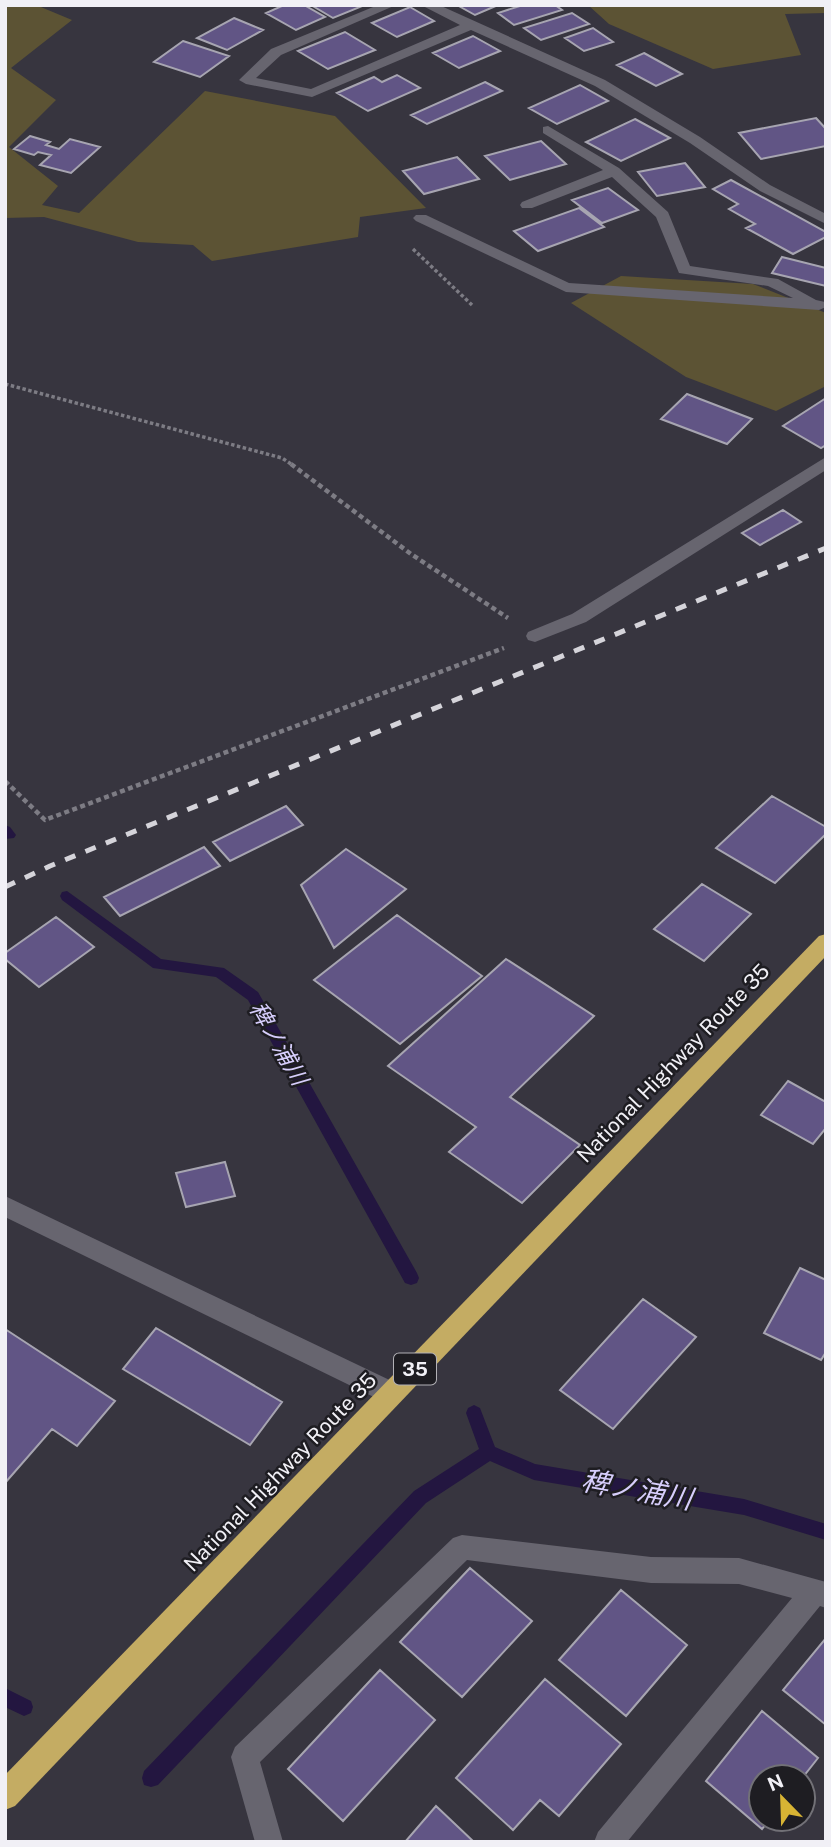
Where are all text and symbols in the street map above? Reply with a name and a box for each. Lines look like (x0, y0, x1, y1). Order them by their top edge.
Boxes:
street label: National Highway Route 35 (571, 959, 775, 1167)
water label: 稗ノ浦川 (244, 996, 315, 1092)
road number: 35 (394, 1354, 436, 1385)
street label: National Highway Route 35 (178, 1368, 382, 1576)
water label: 稗ノ浦川 (579, 1463, 698, 1515)
north arrow (747, 1763, 817, 1833)
text: N (764, 1769, 786, 1795)

